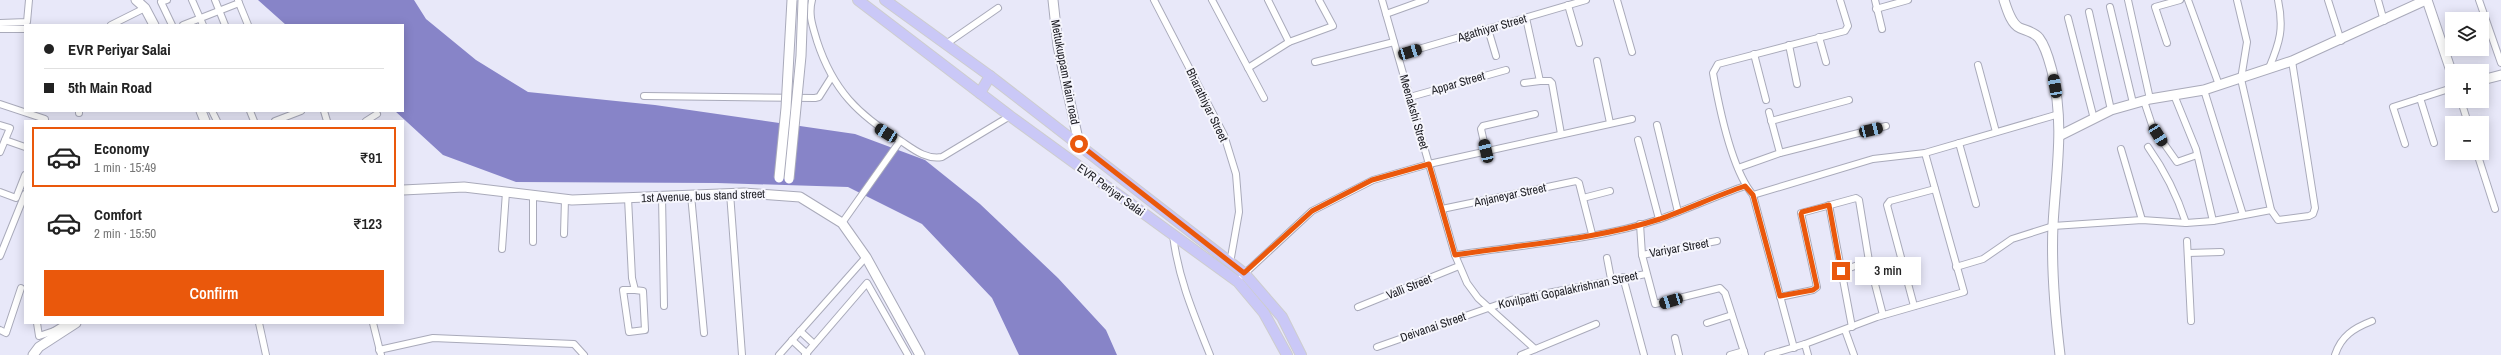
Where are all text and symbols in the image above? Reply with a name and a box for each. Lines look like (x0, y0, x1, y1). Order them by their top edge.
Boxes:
street label: Agathiyar Street (1455, 10, 1529, 46)
map controls (2445, 12, 2489, 160)
button: layers (2445, 12, 2489, 56)
street label: Mettukuppam Main road (1047, 18, 1083, 126)
text: EVR Periyar Salai (68, 39, 171, 60)
car (1397, 43, 1423, 61)
button: + (2445, 64, 2489, 108)
street label: Bharathiyar Street (1182, 66, 1232, 145)
street label: Appar Street (1428, 68, 1487, 99)
street label: Meenakshi Street (1396, 73, 1432, 152)
car (2047, 73, 2063, 99)
text: 5th Main Road (68, 77, 152, 98)
button: − (2445, 116, 2489, 160)
car (1858, 121, 1884, 139)
car (873, 122, 899, 144)
car (2147, 122, 2169, 148)
route start (1070, 135, 1088, 153)
text: Economy (94, 138, 149, 159)
car (1477, 138, 1495, 164)
icon: car (46, 139, 82, 175)
text: ₹91 (360, 147, 382, 168)
text: 1 min · 15:49 (94, 159, 156, 176)
street label: EVR Periyar Salai (1074, 160, 1148, 220)
street label: Anjaneyar Street (1472, 180, 1548, 211)
street label: 1st Avenue, bus stand street (641, 186, 766, 206)
text: Comfort (94, 204, 142, 225)
icon: car (46, 205, 82, 241)
text: ₹123 (353, 213, 382, 234)
text: 2 min · 15:50 (94, 225, 156, 242)
street label: Variyar Street (1648, 235, 1710, 261)
callout: 3 min (1855, 257, 1921, 285)
route end (1832, 262, 1850, 280)
text: 3 min (1874, 262, 1902, 279)
street label: Kovilpatti Gopalakrishnan Street (1497, 267, 1639, 313)
button: Confirm (44, 270, 384, 316)
street label: Valli Street (1384, 271, 1434, 303)
car (1658, 292, 1684, 310)
street label: Deivanai Street (1398, 308, 1468, 346)

